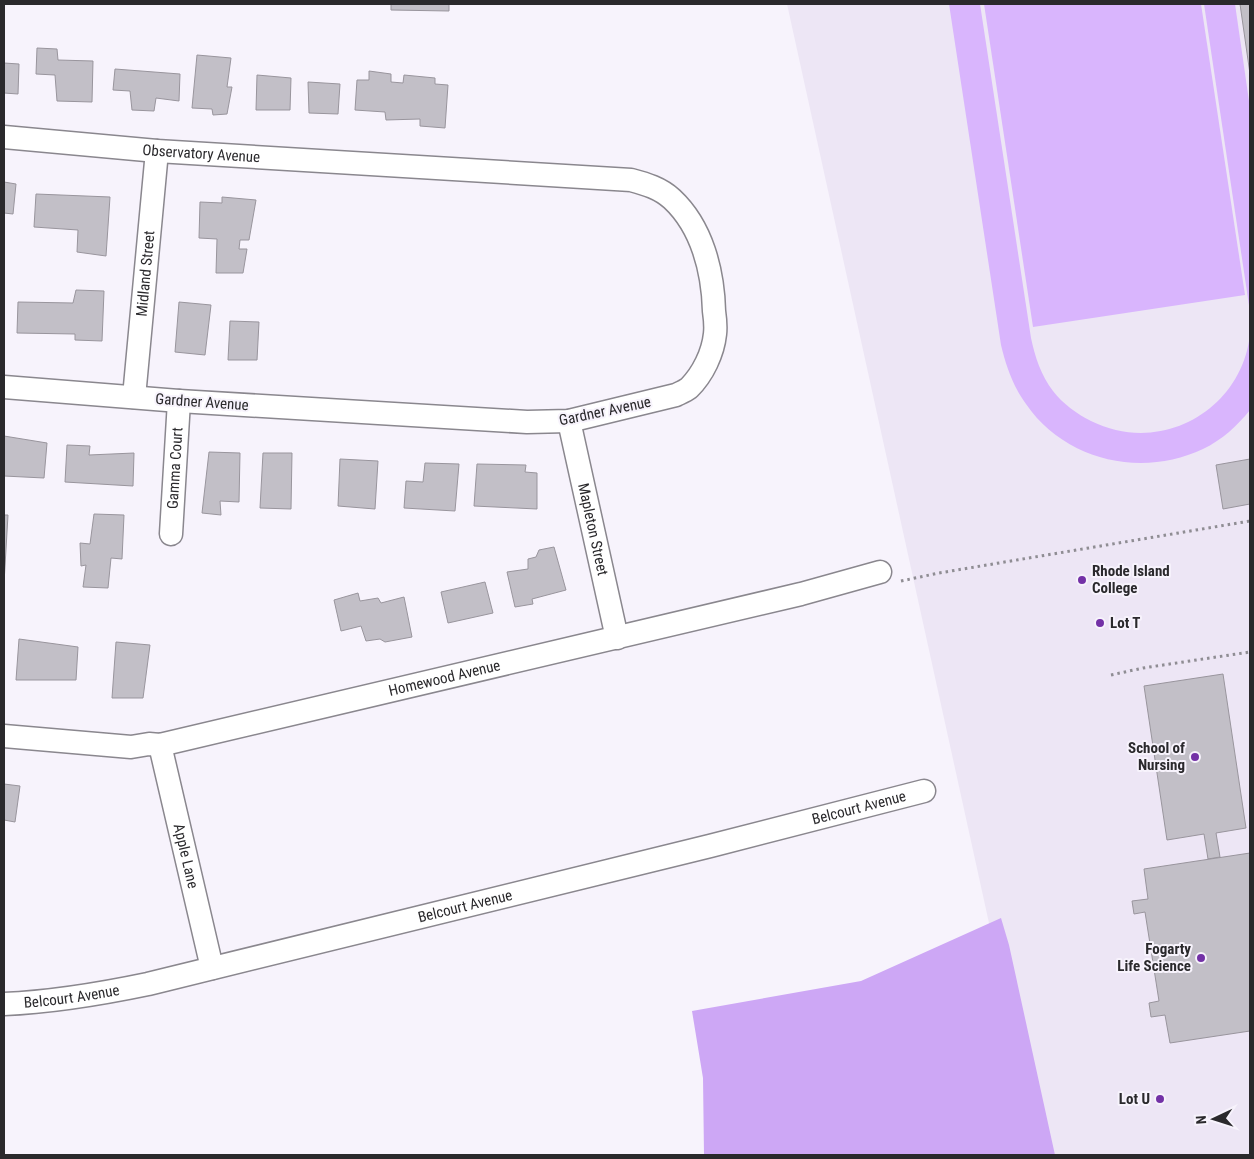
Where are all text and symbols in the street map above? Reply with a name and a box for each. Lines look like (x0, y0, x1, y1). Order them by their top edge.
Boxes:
street label: Observatory Avenue (142, 141, 261, 166)
street label: Midland Street (133, 230, 159, 317)
street label: Gardner Avenue (155, 390, 249, 414)
street label: Gardner Avenue (557, 392, 653, 430)
street label: Gamma Court (164, 427, 186, 510)
street label: Mapleton Street (574, 481, 612, 577)
place label: Rhode Island College (1092, 562, 1170, 597)
marker: Rhode Island College (1076, 574, 1088, 586)
place label: Lot T (1110, 614, 1140, 632)
marker: Lot T (1094, 617, 1106, 629)
street label: Homewood Avenue (387, 656, 502, 700)
place label: School of Nursing (1128, 739, 1185, 774)
marker: School of Nursing (1189, 751, 1201, 763)
street label: Belcourt Avenue (810, 787, 908, 828)
street label: Apple Lane (170, 822, 202, 890)
street label: Belcourt Avenue (416, 886, 514, 926)
place label: Fogarty Life Science (1117, 940, 1191, 975)
marker: Fogarty Life Science (1195, 952, 1207, 964)
street label: Belcourt Avenue (23, 981, 121, 1012)
place label: Lot U (1119, 1090, 1150, 1108)
marker: Lot U (1154, 1093, 1166, 1105)
north arrow (1189, 1094, 1239, 1144)
text: N (1193, 1115, 1209, 1125)

